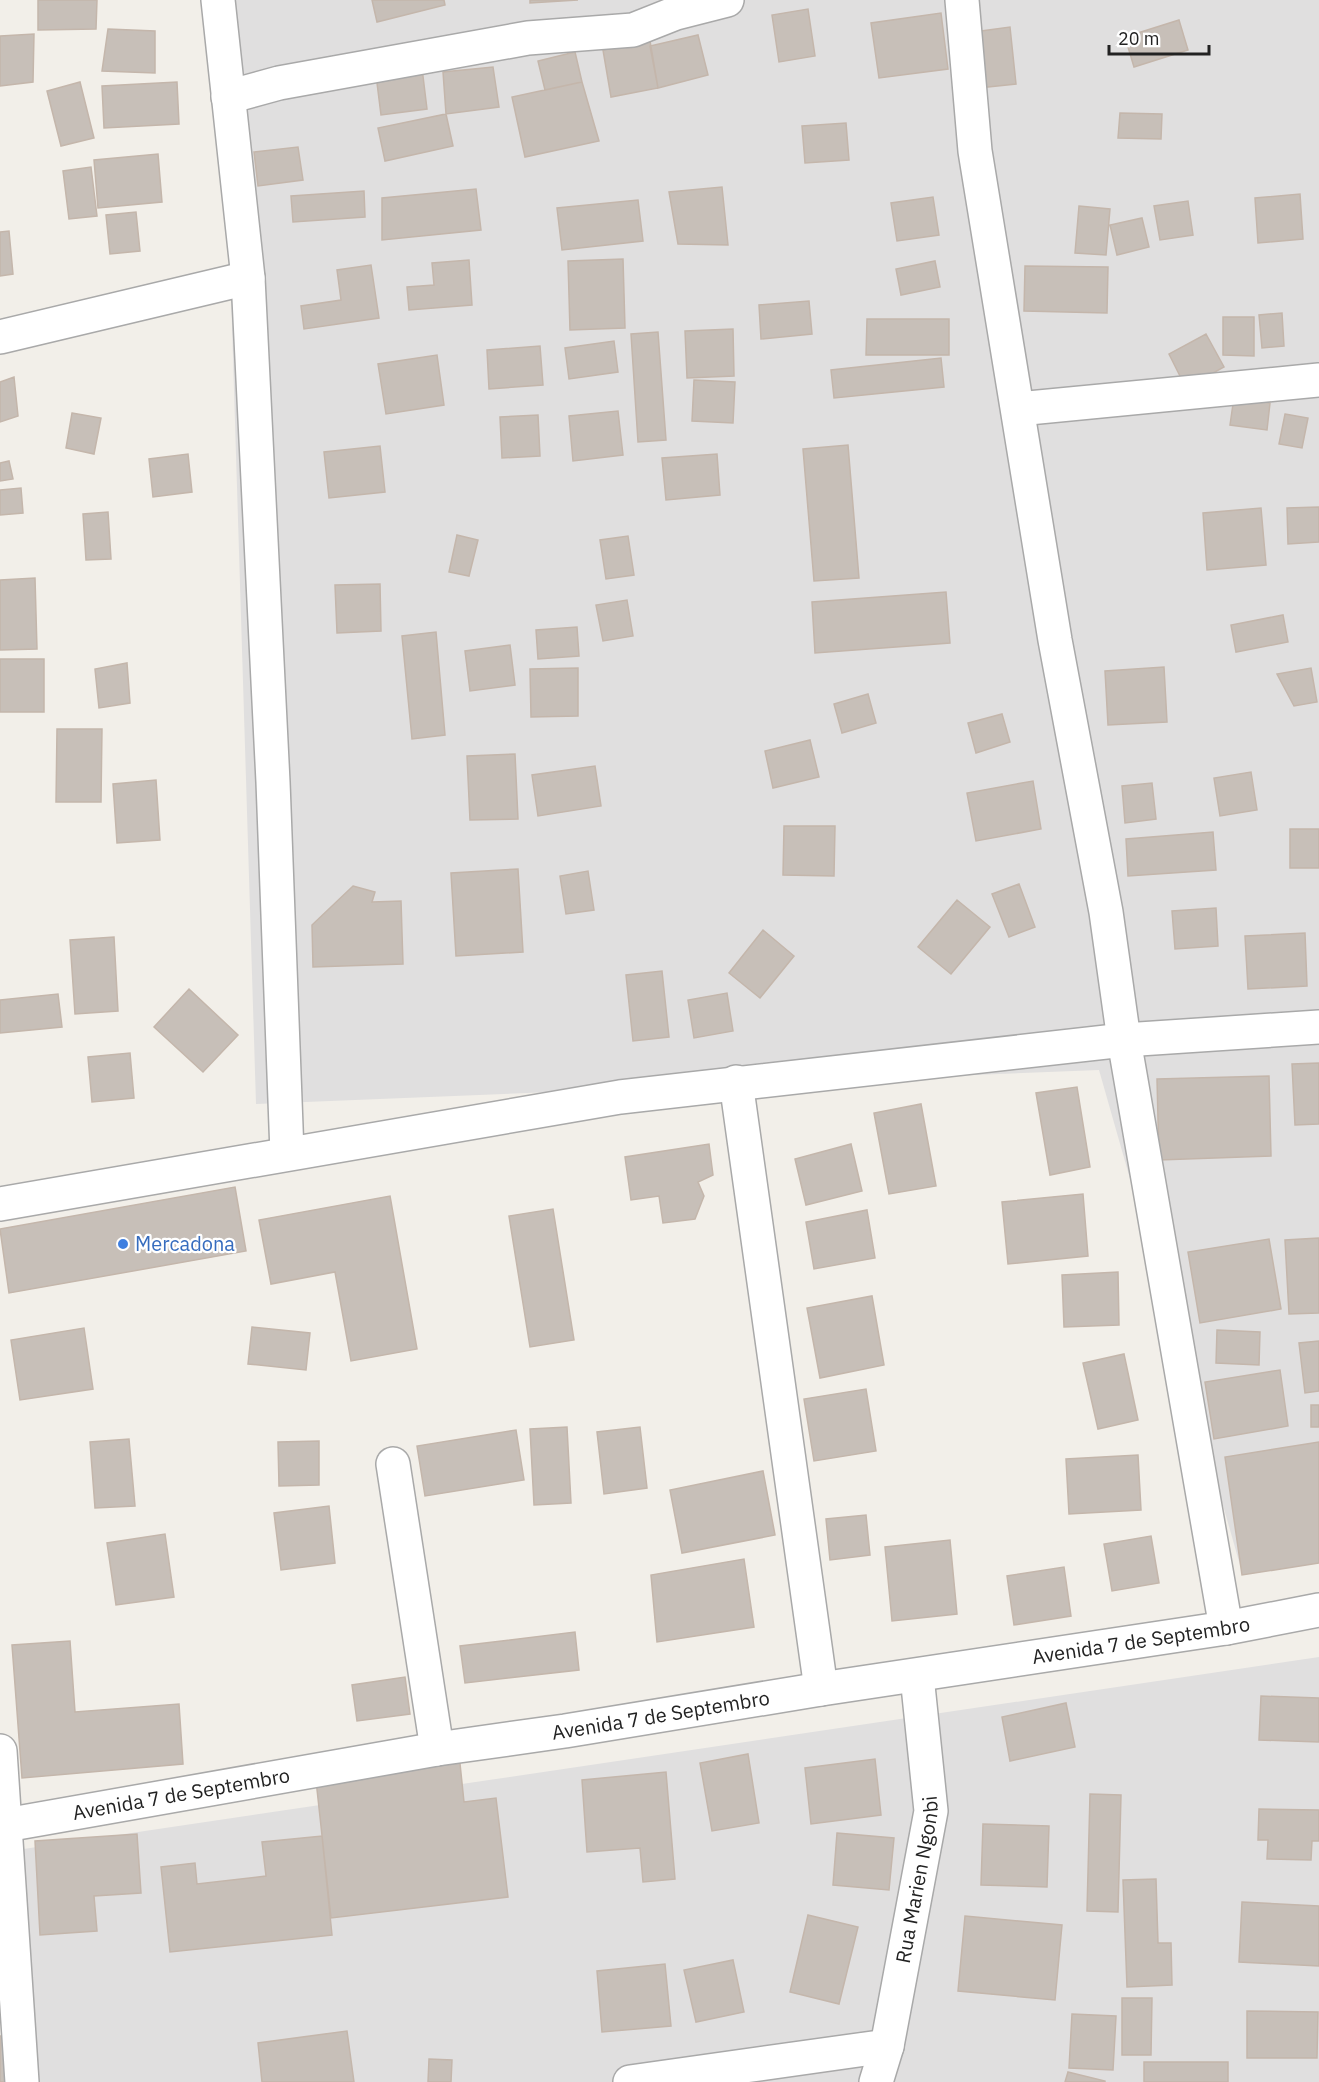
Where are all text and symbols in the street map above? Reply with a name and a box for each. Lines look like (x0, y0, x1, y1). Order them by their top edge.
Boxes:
scale bar (1109, 18, 1210, 56)
text: 20 m (1118, 27, 1160, 50)
place label: Mercadona (135, 1230, 235, 1257)
marker: Mercadona (116, 1237, 130, 1251)
street label: Avenida 7 de Septembro (1030, 1610, 1252, 1670)
street label: Avenida 7 de Septembro (550, 1684, 771, 1746)
street label: Avenida 7 de Septembro (70, 1761, 292, 1826)
street label: Rua Marien Ngonbi (889, 1795, 944, 1965)

